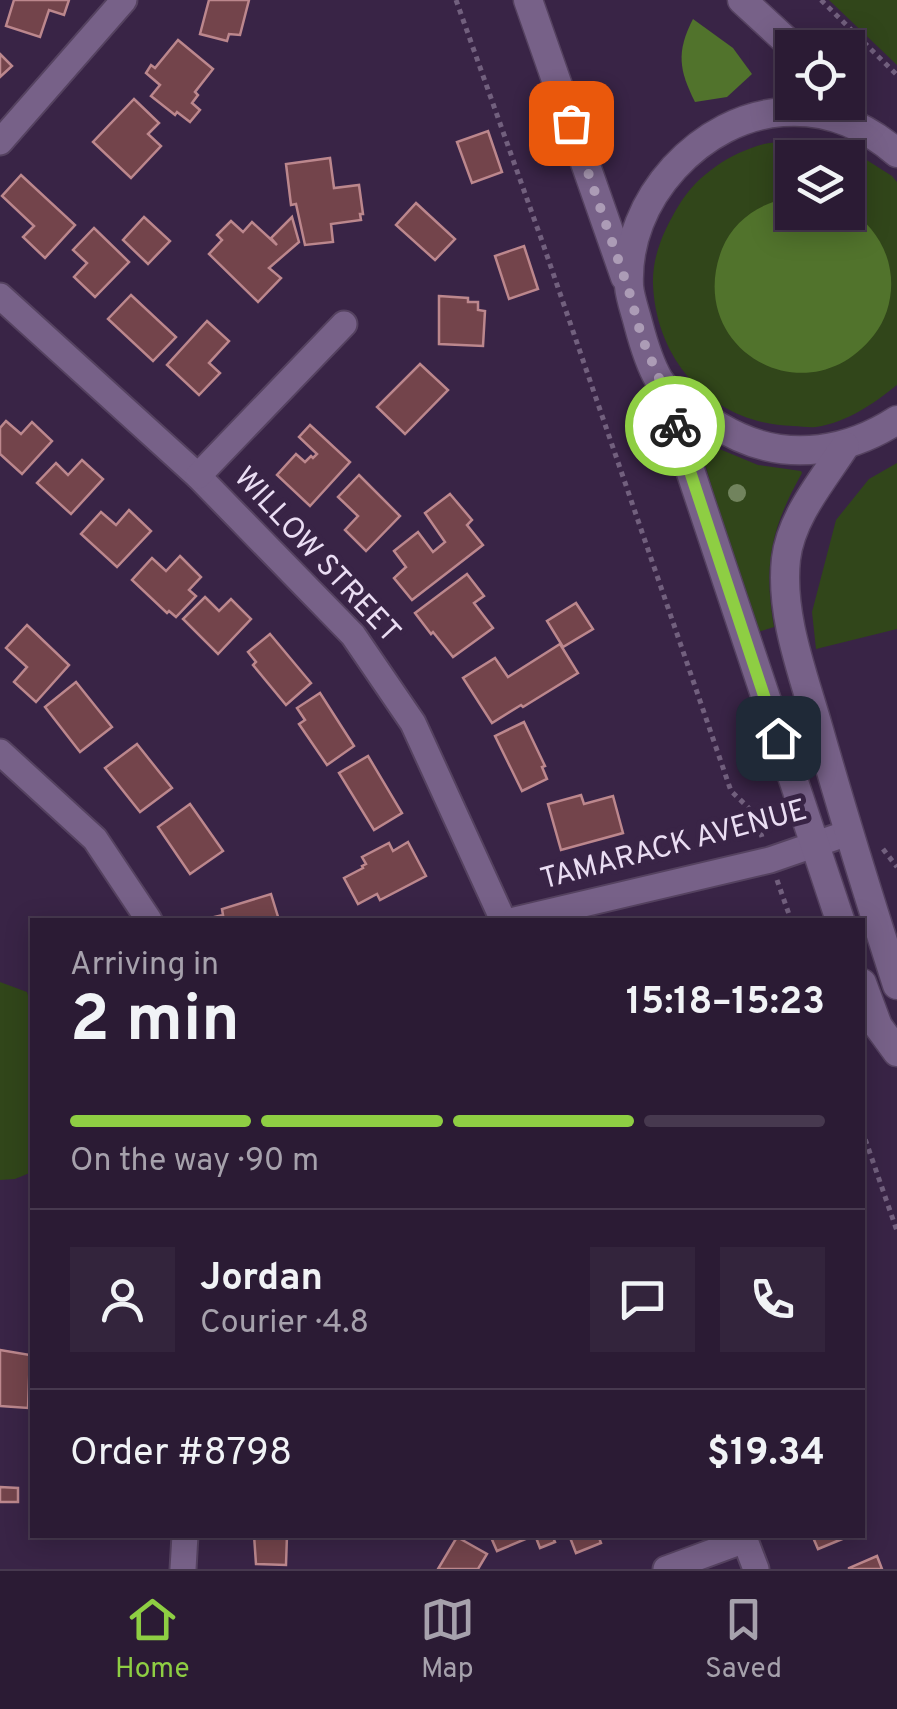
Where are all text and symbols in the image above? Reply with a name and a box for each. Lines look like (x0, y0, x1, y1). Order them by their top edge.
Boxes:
map controls (775, 30, 865, 230)
button: locate (775, 30, 865, 120)
pin (529, 81, 614, 166)
icon: bag (544, 96, 599, 151)
button: layers (775, 140, 865, 230)
courier (625, 376, 725, 476)
icon: bike (648, 399, 703, 454)
street label: WILLOW STREET (225, 460, 407, 652)
pin (736, 696, 821, 781)
icon: home (751, 711, 806, 766)
street label: TAMARACK AVENUE (537, 793, 811, 899)
text: Arriving in (70, 946, 219, 986)
text: 15:18–15:23 (626, 979, 825, 1028)
text: 2 min (70, 982, 240, 1064)
text: On the way · 90 m (70, 1142, 319, 1182)
button: person (70, 1247, 175, 1352)
button: chat (590, 1247, 695, 1352)
button: phone (720, 1247, 825, 1352)
text: Jordan (200, 1255, 323, 1304)
text: Courier · 4.8 (200, 1304, 369, 1344)
text: Order #8798 (70, 1430, 292, 1479)
text: $19.34 (707, 1430, 825, 1479)
tab: Home (115, 1592, 189, 1688)
tab: Map (420, 1592, 475, 1688)
tab: Saved (705, 1592, 782, 1688)

